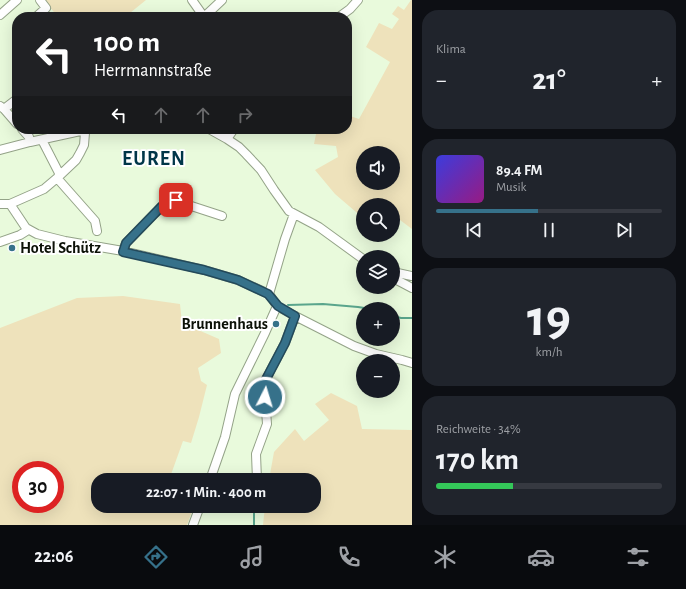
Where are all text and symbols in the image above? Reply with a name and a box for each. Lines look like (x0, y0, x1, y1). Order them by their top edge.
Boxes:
icon: left (28, 28, 80, 80)
text: 100 m (94, 29, 160, 57)
text: Klima (436, 43, 466, 56)
text: Herrmannstraße (94, 62, 211, 80)
text: 21° (532, 65, 566, 95)
text: − (436, 69, 447, 91)
text: + (651, 69, 662, 91)
icon: left (108, 104, 130, 126)
icon: ahead (150, 104, 172, 126)
icon: ahead (192, 104, 214, 126)
icon: right (234, 104, 256, 126)
map controls (356, 146, 400, 398)
button: sound (356, 146, 400, 190)
district label: EUREN (122, 149, 186, 169)
text: 89.4 FM (496, 163, 543, 178)
text: Musik (496, 181, 527, 194)
pin (159, 183, 193, 217)
icon: arrive (165, 189, 187, 211)
button: search (356, 198, 400, 242)
icon: previous (463, 219, 485, 241)
icon: pause (538, 219, 560, 241)
icon: next (613, 219, 635, 241)
place label: Hotel Schütz (20, 240, 101, 256)
marker: Hotel Schütz (7, 243, 17, 253)
button: layers (356, 250, 400, 294)
text: 19 (527, 293, 571, 345)
button: + (356, 302, 400, 346)
place label: Brunnenhaus (181, 316, 268, 332)
marker: Brunnenhaus (271, 319, 281, 329)
text: km/h (536, 346, 562, 359)
button: − (356, 354, 400, 398)
position arrow (244, 376, 286, 418)
text: Reichweite · 34% (436, 423, 521, 436)
text: 170 km (436, 445, 519, 475)
speed limit sign: 30 (12, 461, 64, 513)
text: 22:07 · 1 Min. · 400 m (146, 485, 266, 500)
icon: directions (142, 543, 170, 571)
icon: music (238, 543, 266, 571)
icon: phone (335, 543, 363, 571)
icon: climate (431, 543, 459, 571)
icon: car (527, 543, 555, 571)
icon: filters (624, 543, 652, 571)
text: 22:06 (34, 548, 73, 566)

